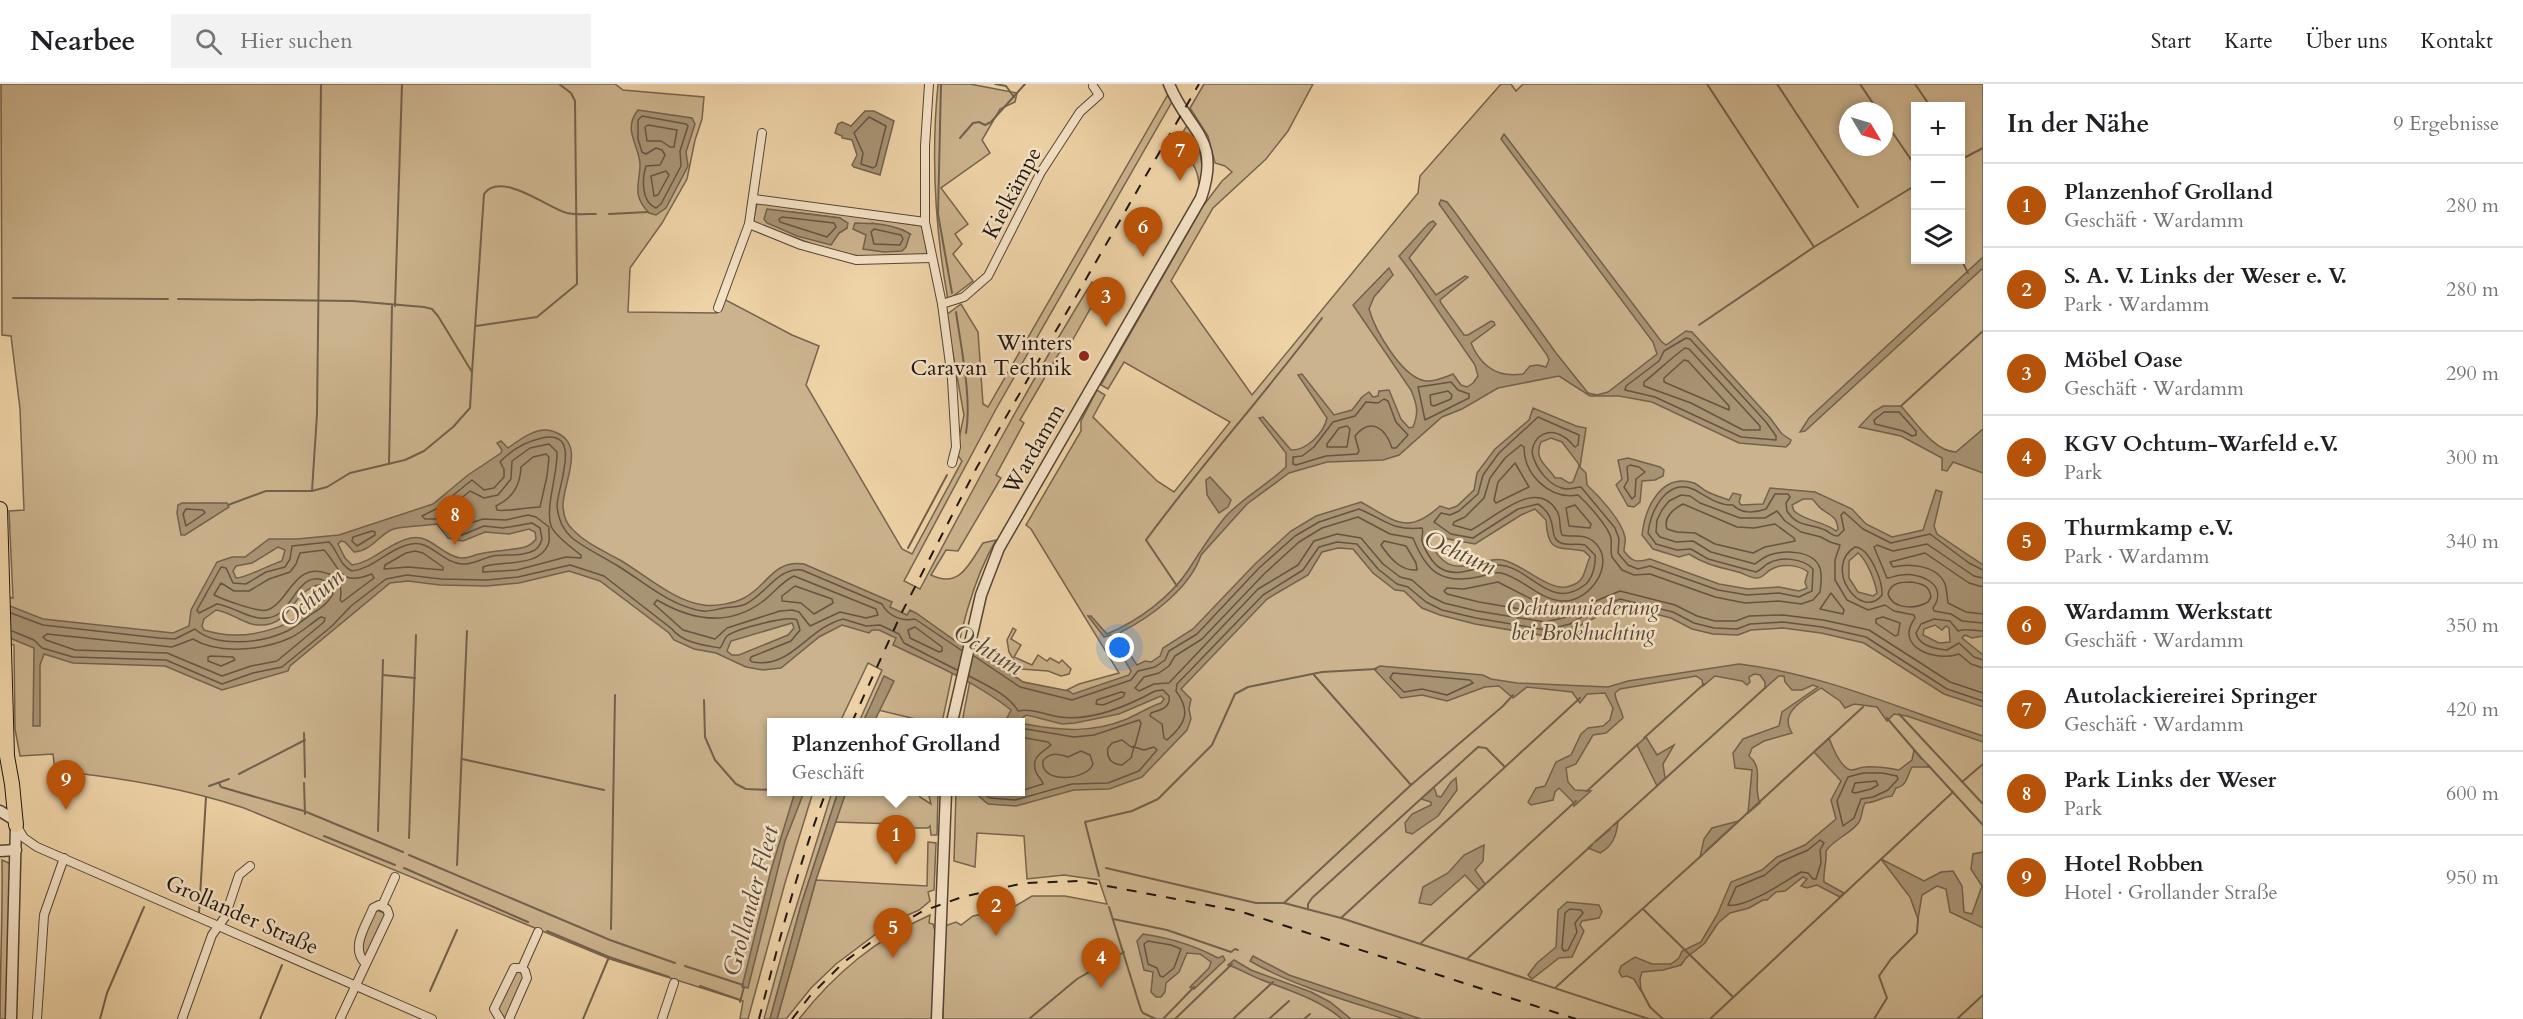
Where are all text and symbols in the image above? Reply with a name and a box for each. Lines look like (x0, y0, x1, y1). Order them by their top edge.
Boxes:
search box (171, 14, 591, 68)
text: Nearbee (30, 22, 135, 60)
icon: search (192, 25, 225, 58)
text: Hier suchen (240, 26, 353, 56)
text: Start (2151, 27, 2191, 56)
text: Karte (2224, 27, 2273, 56)
text: Über uns (2306, 27, 2388, 56)
text: Kontakt (2421, 27, 2493, 56)
north arrow (1839, 102, 1893, 156)
map controls (1911, 102, 1965, 264)
button: + (1911, 102, 1965, 156)
text: In der Nähe (2007, 106, 2149, 141)
text: 9 Ergebnisse (2393, 110, 2499, 137)
pin: 7 (1160, 132, 1200, 181)
street label: Kielkämpe (975, 142, 1049, 244)
button: − (1911, 156, 1965, 210)
text: Planzenhof Grolland (2064, 177, 2273, 207)
text: 1 (2021, 192, 2032, 219)
text: 280 m (2446, 192, 2499, 219)
text: Geschäft · Wardamm (2064, 207, 2244, 234)
pin: 6 (1124, 208, 1162, 257)
button: layers (1911, 210, 1965, 264)
text: S. A. V. Links der Weser e. V. (2064, 261, 2347, 291)
text: 2 (2021, 276, 2032, 303)
text: 280 m (2446, 276, 2499, 303)
pin: 3 (1086, 278, 1126, 327)
text: Park · Wardamm (2064, 291, 2209, 318)
place label: Winters Caravan Technik (910, 328, 1072, 383)
text: Möbel Oase (2064, 345, 2183, 375)
marker: Winters Caravan Technik (1077, 349, 1091, 363)
text: 3 (2021, 360, 2032, 387)
text: 290 m (2446, 360, 2499, 387)
text: Geschäft · Wardamm (2064, 375, 2244, 402)
street label: Wardamm (995, 398, 1072, 501)
text: KGV Ochtum-Warfeld e.V. (2064, 429, 2338, 459)
text: 4 (2021, 444, 2032, 471)
text: 300 m (2446, 444, 2499, 471)
text: Park (2064, 459, 2102, 486)
pin: 8 (436, 496, 474, 545)
text: Thurmkamp e.V. (2064, 513, 2234, 543)
water label: Ochtum (1419, 522, 1501, 584)
text: 5 (2021, 528, 2032, 555)
text: 340 m (2446, 528, 2499, 555)
text: Park · Wardamm (2064, 543, 2209, 570)
water label: Ochtum (273, 561, 351, 635)
park label: Ochtumniederung bei Brokhuchting (1507, 593, 1660, 648)
text: Wardamm Werkstatt (2064, 597, 2272, 627)
text: 6 (2021, 612, 2032, 639)
text: 350 m (2446, 612, 2499, 639)
water label: Ochtum (947, 616, 1029, 684)
text: Geschäft · Wardamm (2064, 627, 2244, 654)
your location (1105, 633, 1134, 662)
text: Autolackiereirei Springer (2064, 681, 2317, 711)
text: 7 (2021, 696, 2032, 723)
text: 420 m (2446, 696, 2499, 723)
text: Geschäft · Wardamm (2064, 711, 2244, 738)
popup (767, 718, 1025, 796)
text: Planzenhof Grolland (791, 729, 1001, 759)
text: Geschäft (791, 759, 864, 786)
pin: 9 (46, 760, 86, 810)
text: Park Links der Weser (2064, 765, 2276, 795)
text: 8 (2021, 780, 2032, 807)
text: 600 m (2446, 780, 2499, 807)
text: Park (2064, 795, 2102, 822)
pin: 1 (876, 816, 916, 865)
water label: Grollander Fleet (715, 821, 787, 980)
text: Hotel Robben (2064, 849, 2204, 879)
text: 9 (2021, 864, 2032, 891)
text: 950 m (2446, 864, 2499, 891)
street label: Grollander Straße (161, 868, 323, 962)
text: Hotel · Grollander Straße (2064, 879, 2278, 906)
pin: 2 (976, 886, 1016, 936)
pin: 5 (874, 908, 912, 958)
pin: 4 (1082, 938, 1120, 988)

